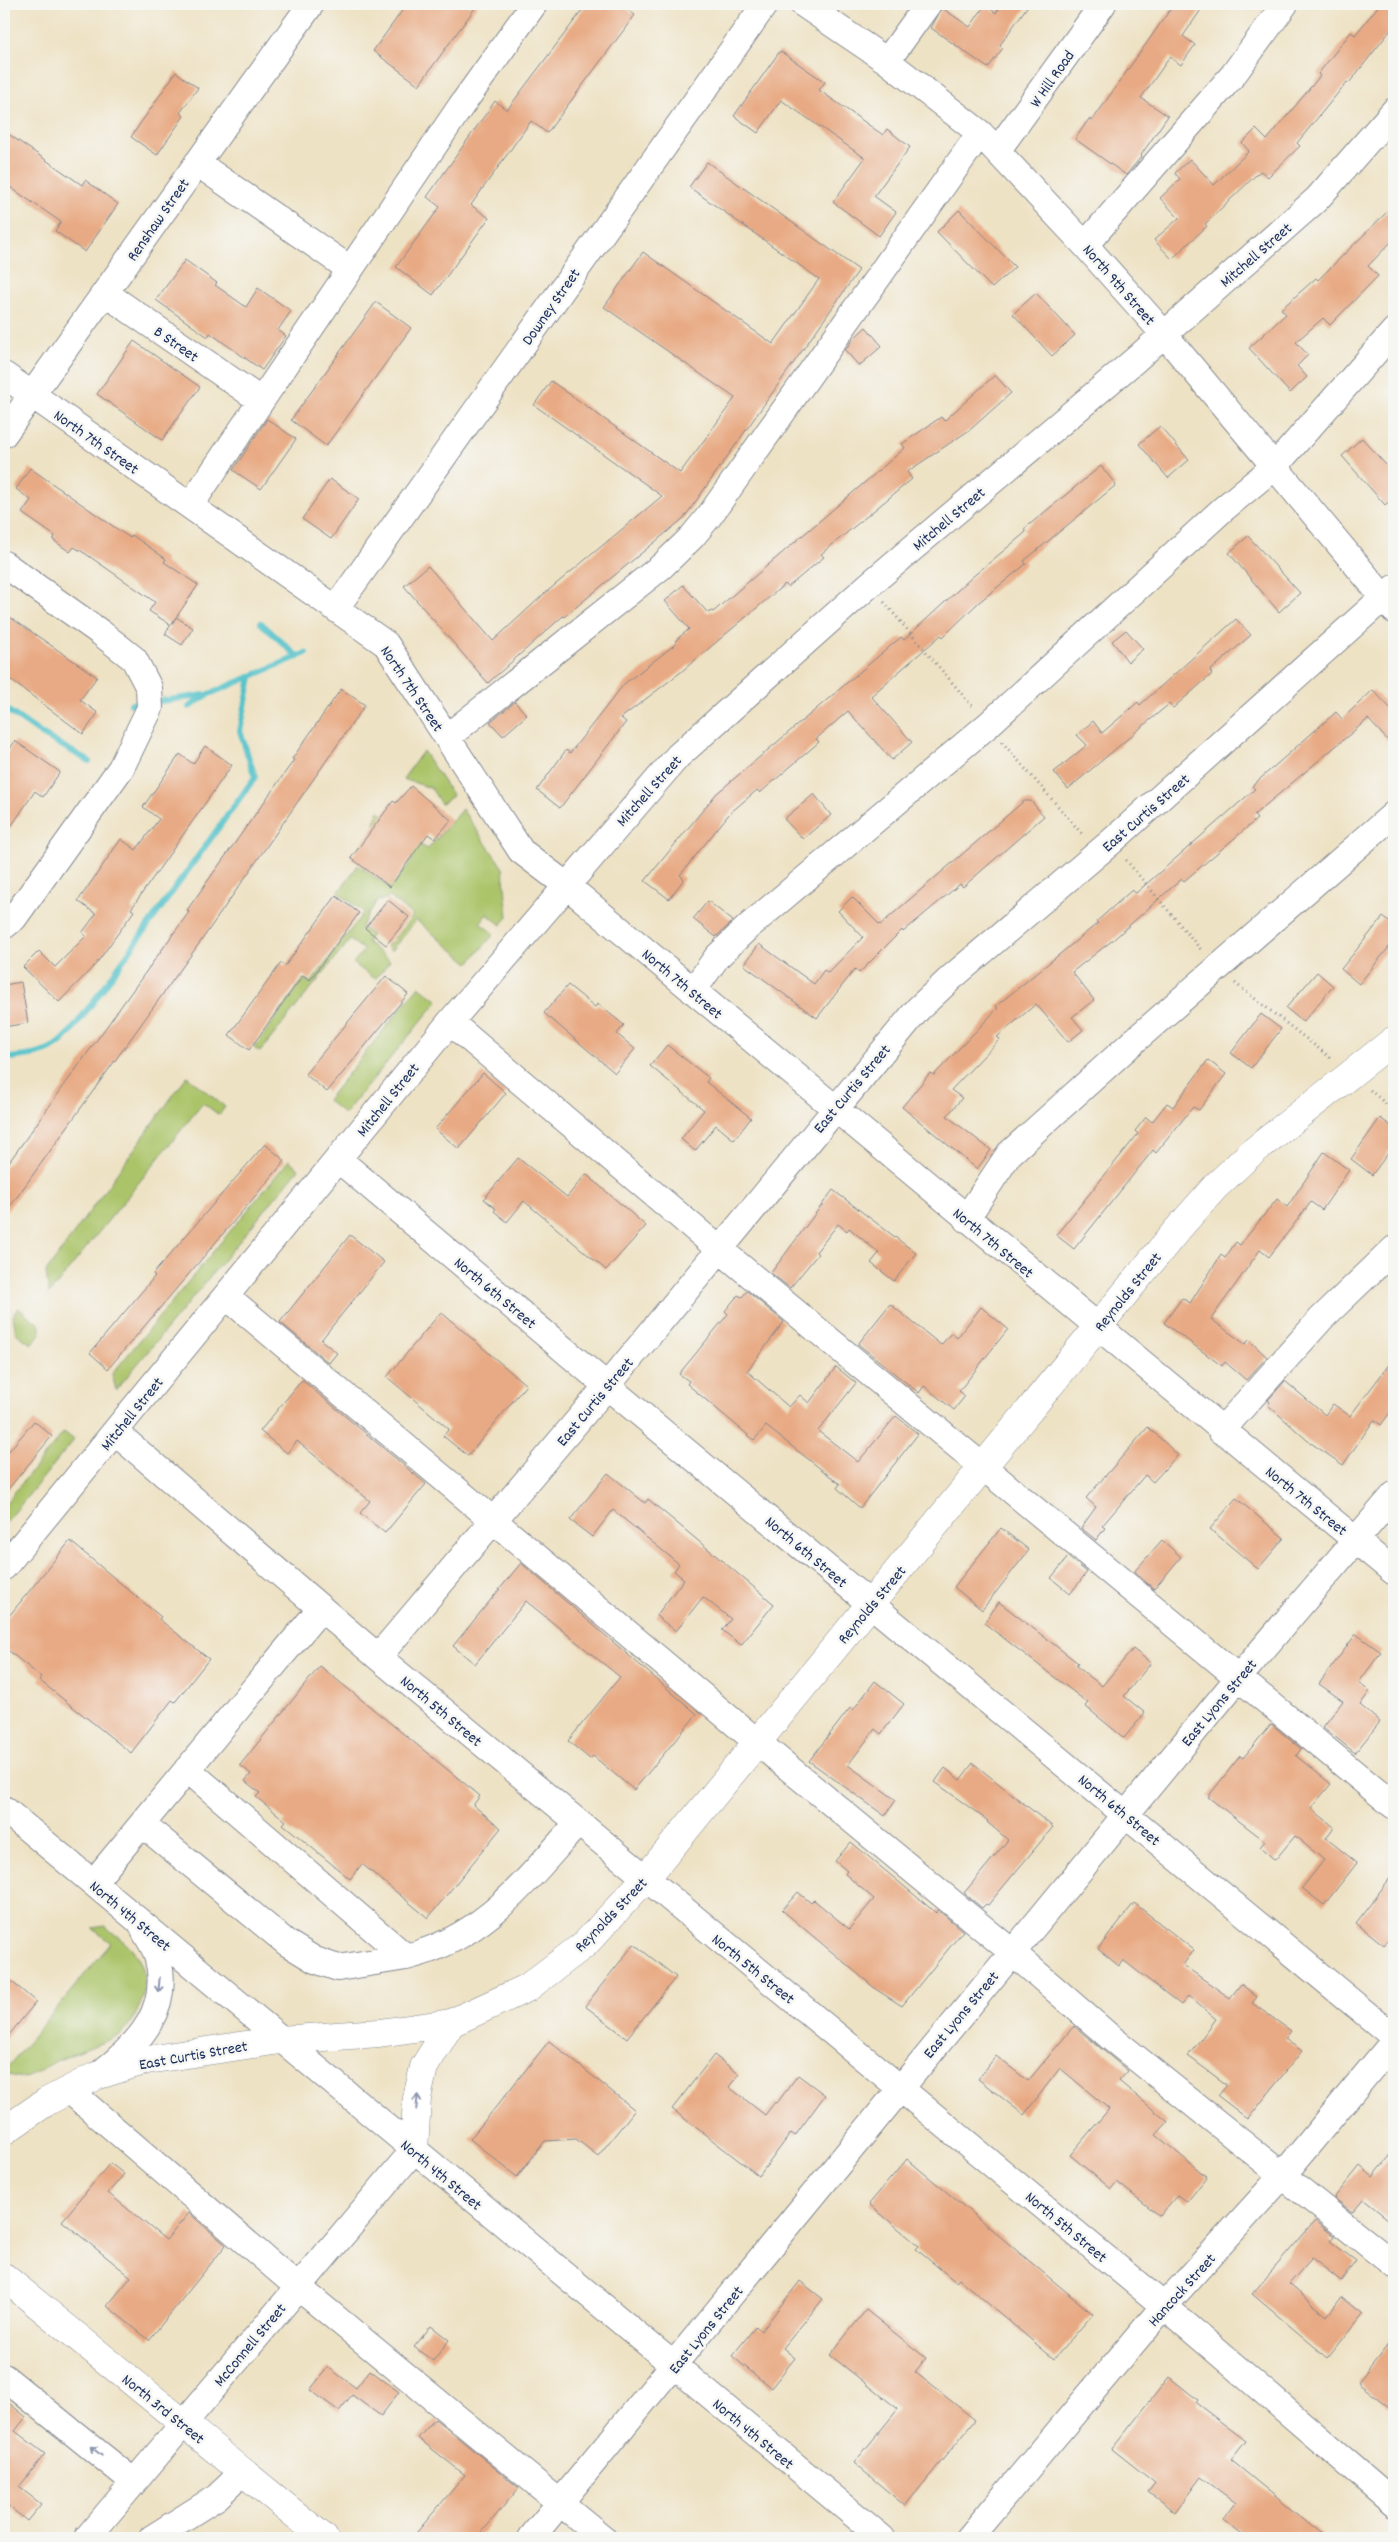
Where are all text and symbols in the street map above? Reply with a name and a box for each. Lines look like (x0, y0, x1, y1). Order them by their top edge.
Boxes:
street label: W Hill Road (1025, 46, 1081, 113)
street label: Renshaw Street (122, 174, 196, 267)
street label: Mitchell Street (1215, 218, 1298, 294)
street label: North 9th Street (1076, 240, 1160, 331)
street label: Downey Street (517, 264, 587, 351)
street label: B Street (148, 321, 203, 369)
street label: North 7th Street (48, 405, 143, 481)
street label: Mitchell Street (908, 482, 991, 557)
street label: North 7th Street (373, 642, 448, 737)
street label: Mitchell Street (611, 751, 688, 833)
street label: East Curtis Street (1098, 769, 1196, 859)
street label: North 7th Street (636, 944, 727, 1026)
street label: East Curtis Street (809, 1040, 897, 1139)
street label: Mitchell Street (352, 1059, 426, 1142)
street label: North 7th Street (947, 1203, 1038, 1285)
street label: Reynolds Street (1090, 1248, 1168, 1337)
street label: North 6th Street (448, 1252, 541, 1335)
street label: East Curtis Street (552, 1353, 640, 1452)
street label: Mitchell Street (96, 1373, 170, 1456)
street label: North 7th Street (1259, 1462, 1352, 1542)
street label: North 6th Street (759, 1511, 852, 1594)
street label: Reynolds Street (833, 1561, 913, 1650)
street label: East Lyons Street (1176, 1655, 1263, 1752)
street label: North 5th Street (394, 1671, 487, 1753)
street label: North 6th Street (1072, 1769, 1165, 1852)
street label: Reynolds Street (570, 1873, 654, 1958)
street label: North 4th Street (84, 1876, 175, 1958)
street label: North 5th Street (706, 1929, 799, 2011)
street label: East Lyons Street (918, 1967, 1005, 2064)
one-way arrow (154, 1977, 164, 1993)
street label: East Curtis Street (137, 2036, 250, 2077)
one-way arrow (412, 2094, 422, 2110)
street label: North 4th Street (395, 2135, 486, 2217)
street label: North 5th Street (1019, 2187, 1112, 2269)
street label: Hancock Street (1143, 2249, 1222, 2333)
street label: East Lyons Street (664, 2281, 750, 2380)
street label: McConnell Street (209, 2299, 293, 2392)
street label: North 3rd Street (116, 2369, 209, 2451)
street label: North 4th Street (707, 2394, 798, 2476)
one-way arrow (90, 2446, 103, 2457)

